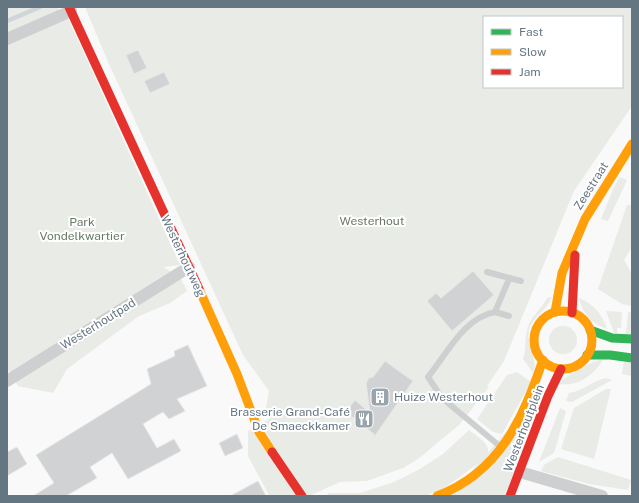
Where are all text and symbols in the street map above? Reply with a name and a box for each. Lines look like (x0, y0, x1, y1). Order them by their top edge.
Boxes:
legend (483, 16, 623, 88)
text: Fast (519, 25, 544, 39)
text: Slow (519, 45, 547, 59)
text: Jam (519, 65, 541, 79)
street label: Zeestraat (571, 159, 611, 213)
street label: Westerhoutweg (158, 213, 208, 299)
park label: Westerhout (340, 214, 405, 228)
park label: Park Vondelkwartier (39, 215, 125, 243)
street label: Westerhoutpad (58, 295, 138, 353)
street label: Westerhoutplein (501, 382, 547, 474)
building icon: Huize Westerhout (369, 386, 391, 408)
place label: Huize Westerhout (394, 390, 494, 404)
place label: Brasserie Grand-Café De Smaeckkamer (230, 405, 350, 433)
restaurant icon: Brasserie Grand-Café De Smaeckkamer (353, 408, 375, 430)

